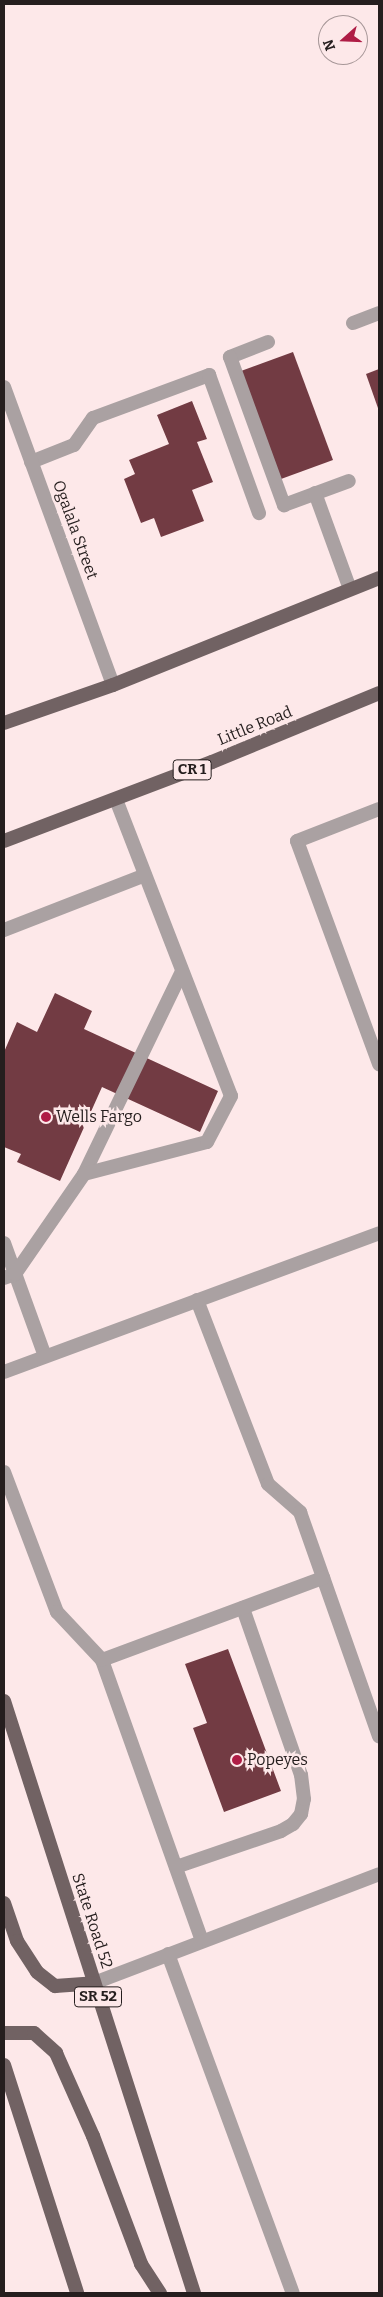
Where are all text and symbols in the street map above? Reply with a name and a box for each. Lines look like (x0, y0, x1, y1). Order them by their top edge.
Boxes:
north arrow (318, 15, 368, 65)
text: N (320, 37, 339, 53)
street label: Ogalala Street (48, 478, 102, 582)
street label: Little Road (215, 702, 295, 750)
road number: CR 1 (172, 758, 212, 782)
place label: Wells Fargo (56, 1107, 142, 1127)
marker: Wells Fargo (40, 1111, 52, 1123)
place label: Popeyes (247, 1750, 308, 1770)
marker: Popeyes (231, 1754, 243, 1766)
street label: State Road 52 (68, 1871, 116, 1971)
road number: SR 52 (73, 1984, 123, 2010)

